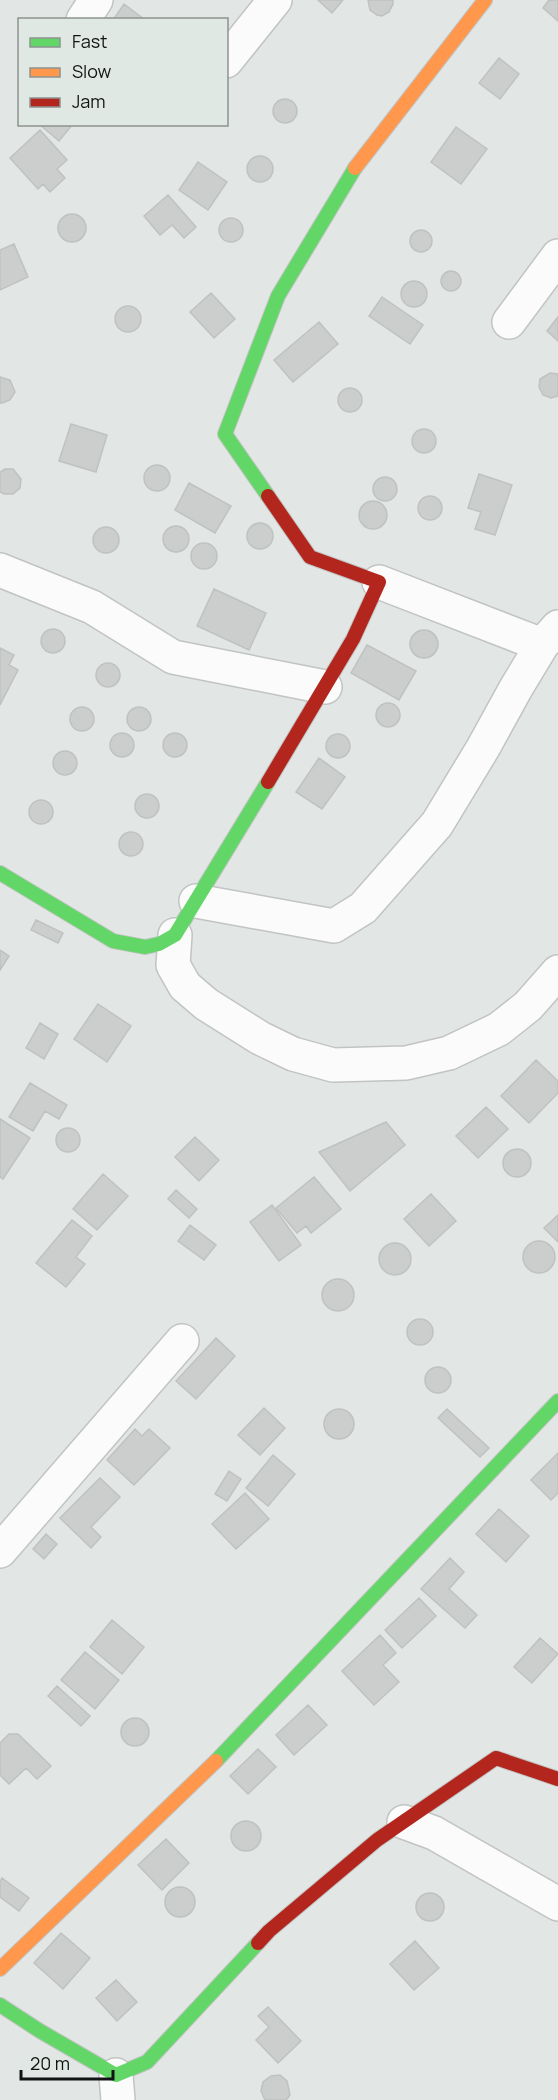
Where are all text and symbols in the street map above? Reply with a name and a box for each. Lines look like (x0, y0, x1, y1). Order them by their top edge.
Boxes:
legend (18, 18, 228, 126)
text: Fast (72, 29, 107, 53)
text: Slow (72, 59, 112, 83)
text: Jam (72, 89, 106, 113)
scale bar (21, 2043, 112, 2081)
text: 20 m (30, 2051, 70, 2075)

